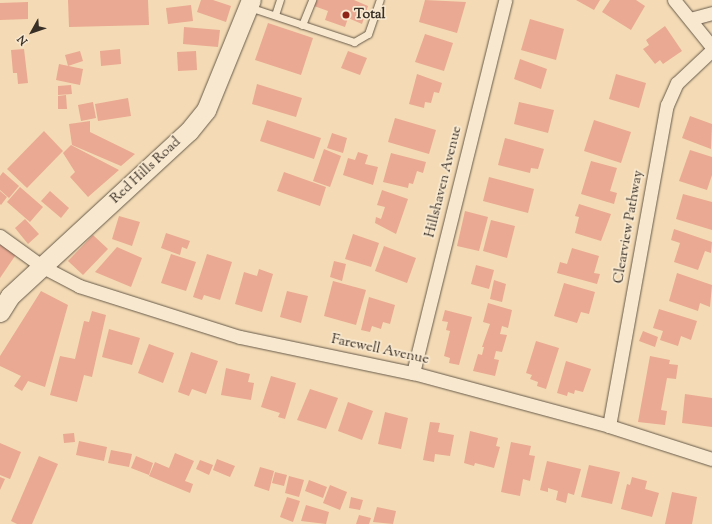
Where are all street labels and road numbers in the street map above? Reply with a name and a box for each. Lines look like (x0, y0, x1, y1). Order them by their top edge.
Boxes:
street label: Hillshaven Avenue (422, 125, 466, 239)
street label: Red Hills Road (107, 134, 185, 208)
street label: Clearview Pathway (611, 169, 647, 285)
street label: Farewell Avenue (330, 331, 430, 369)

